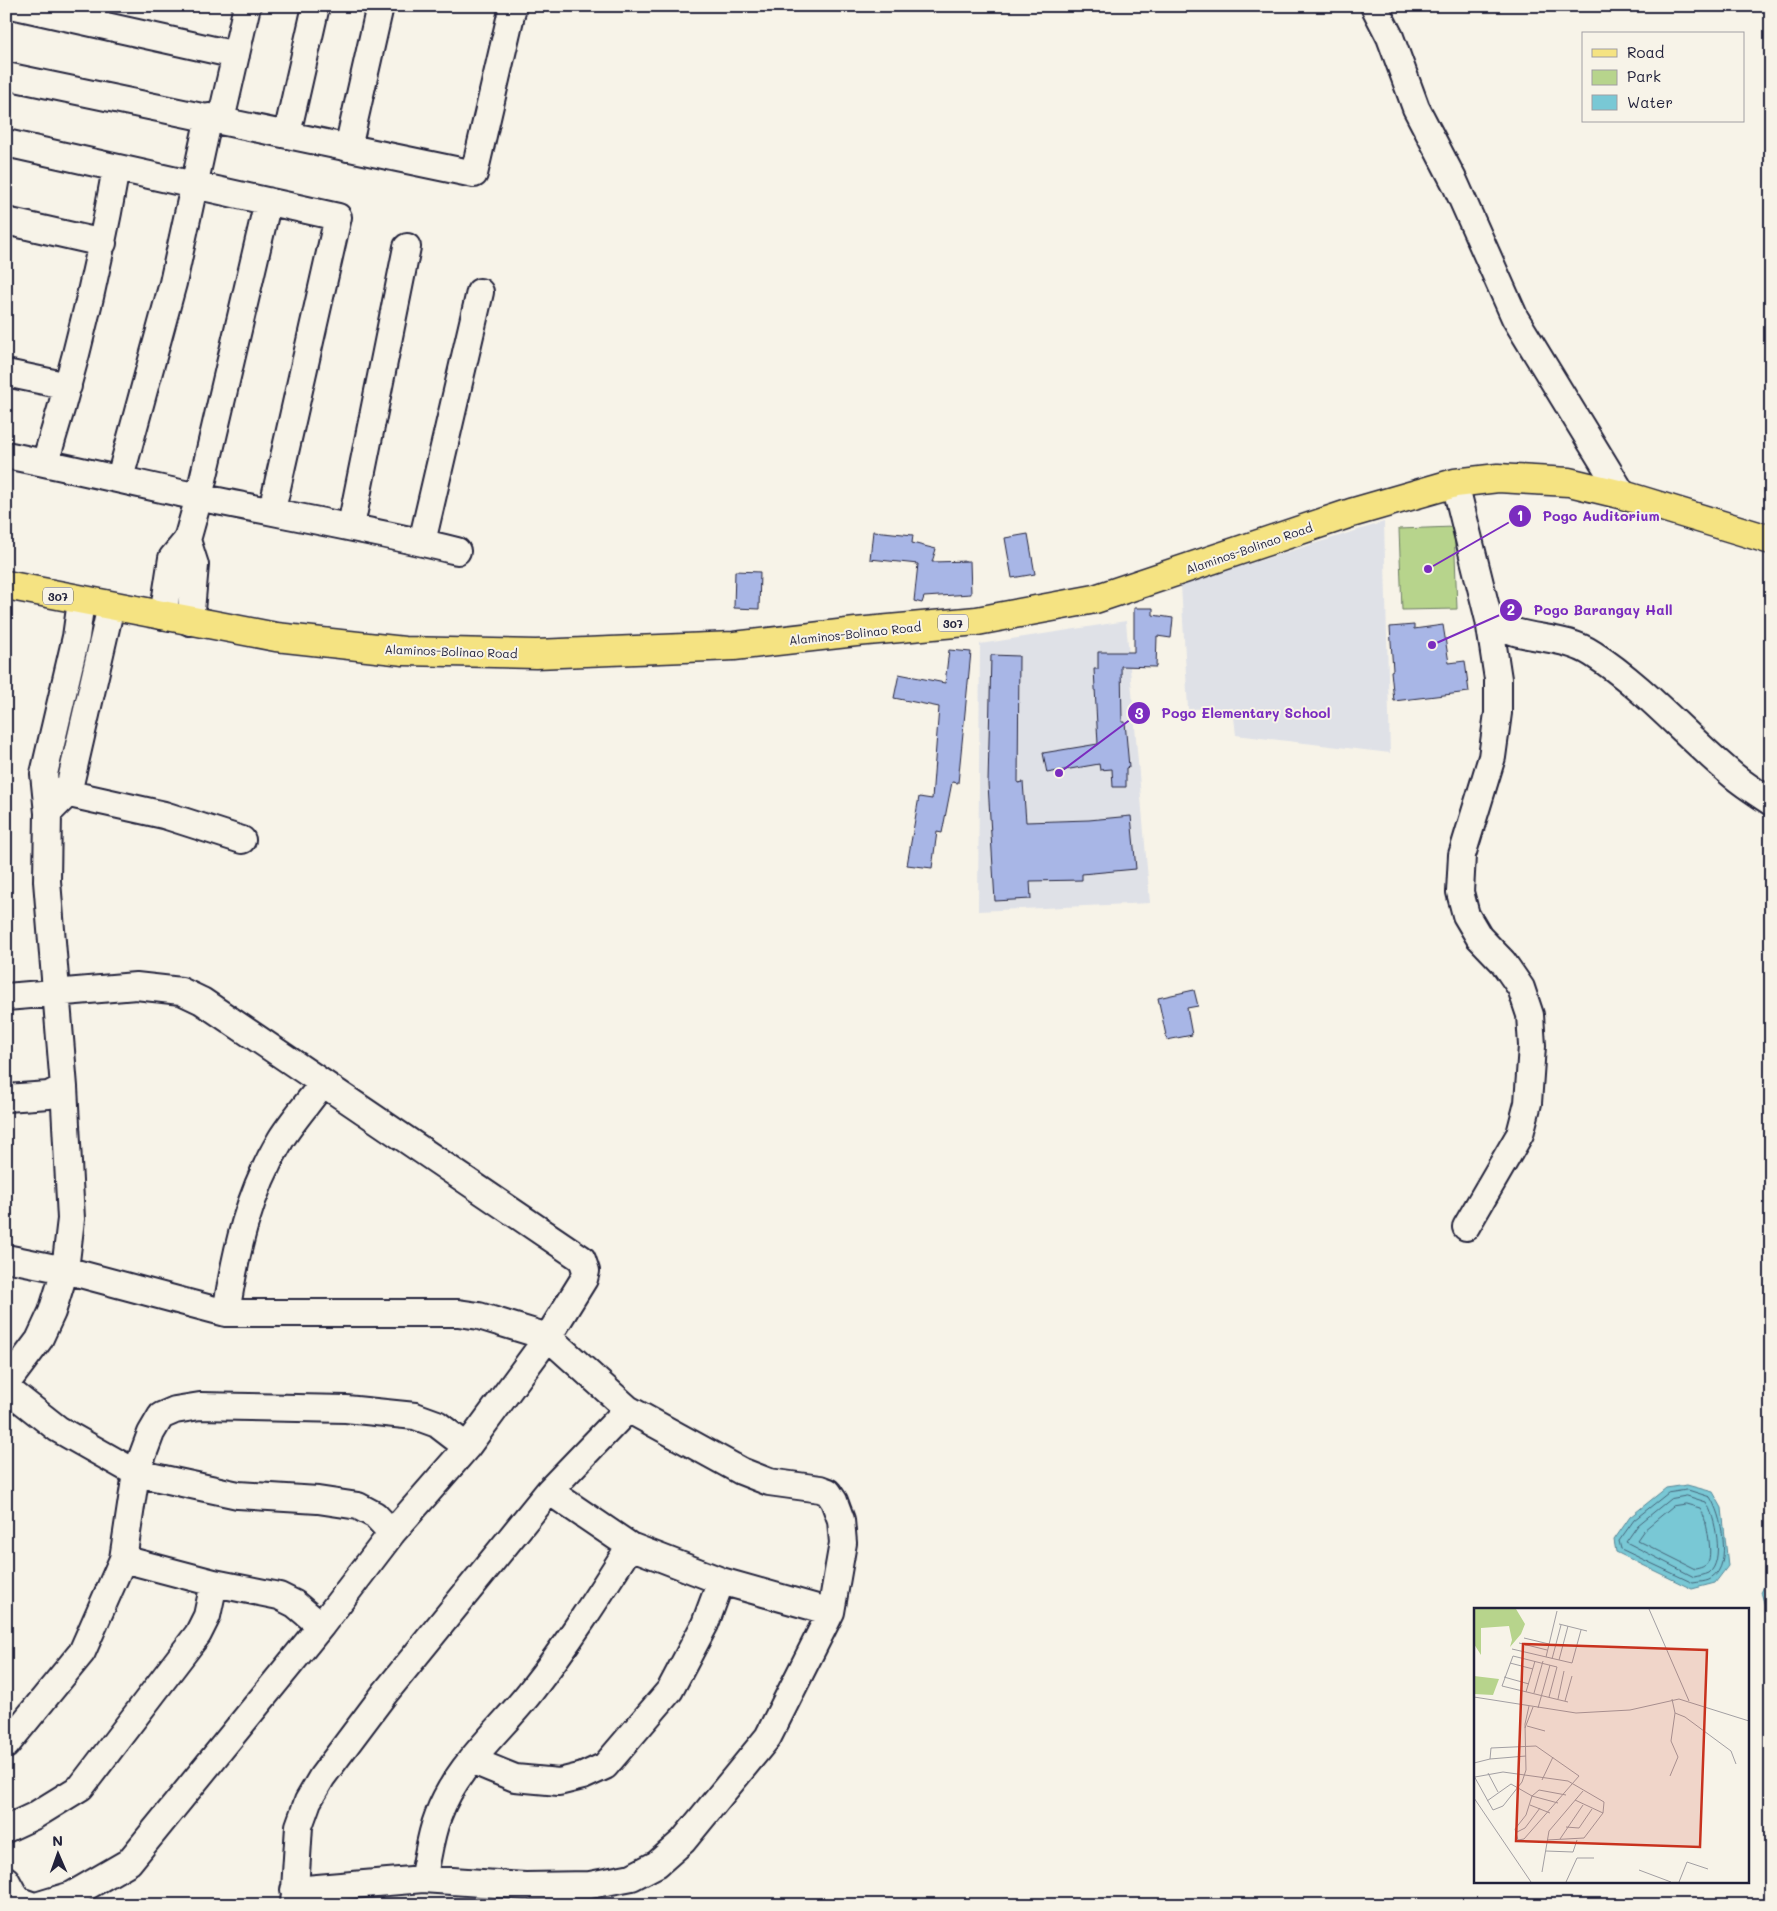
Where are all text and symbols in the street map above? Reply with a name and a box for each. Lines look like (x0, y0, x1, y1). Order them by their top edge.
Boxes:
legend (1582, 32, 1744, 122)
text: Road (1627, 42, 1664, 62)
text: Park (1627, 66, 1661, 86)
text: Water (1627, 92, 1673, 112)
callout: Pogo Auditorium (1507, 502, 1669, 531)
text: 1 (1517, 505, 1523, 525)
text: Pogo Auditorium (1542, 506, 1660, 525)
street label: Alaminos-Bolinao Road (1184, 519, 1315, 577)
road number: 307 (43, 588, 73, 604)
callout: Pogo Barangay Hall (1499, 595, 1683, 624)
text: 2 (1507, 599, 1515, 619)
text: Pogo Barangay Hall (1534, 600, 1672, 619)
road number: 307 (938, 614, 968, 632)
street label: Alaminos-Bolinao Road (788, 618, 922, 648)
street label: Alaminos-Bolinao Road (384, 641, 518, 661)
callout: Pogo Elementary School (1126, 699, 1341, 728)
text: 3 (1134, 703, 1144, 723)
text: Pogo Elementary School (1161, 703, 1331, 722)
inset map (1474, 1608, 1750, 1884)
north arrow (32, 1828, 82, 1878)
text: N (52, 1831, 63, 1850)

